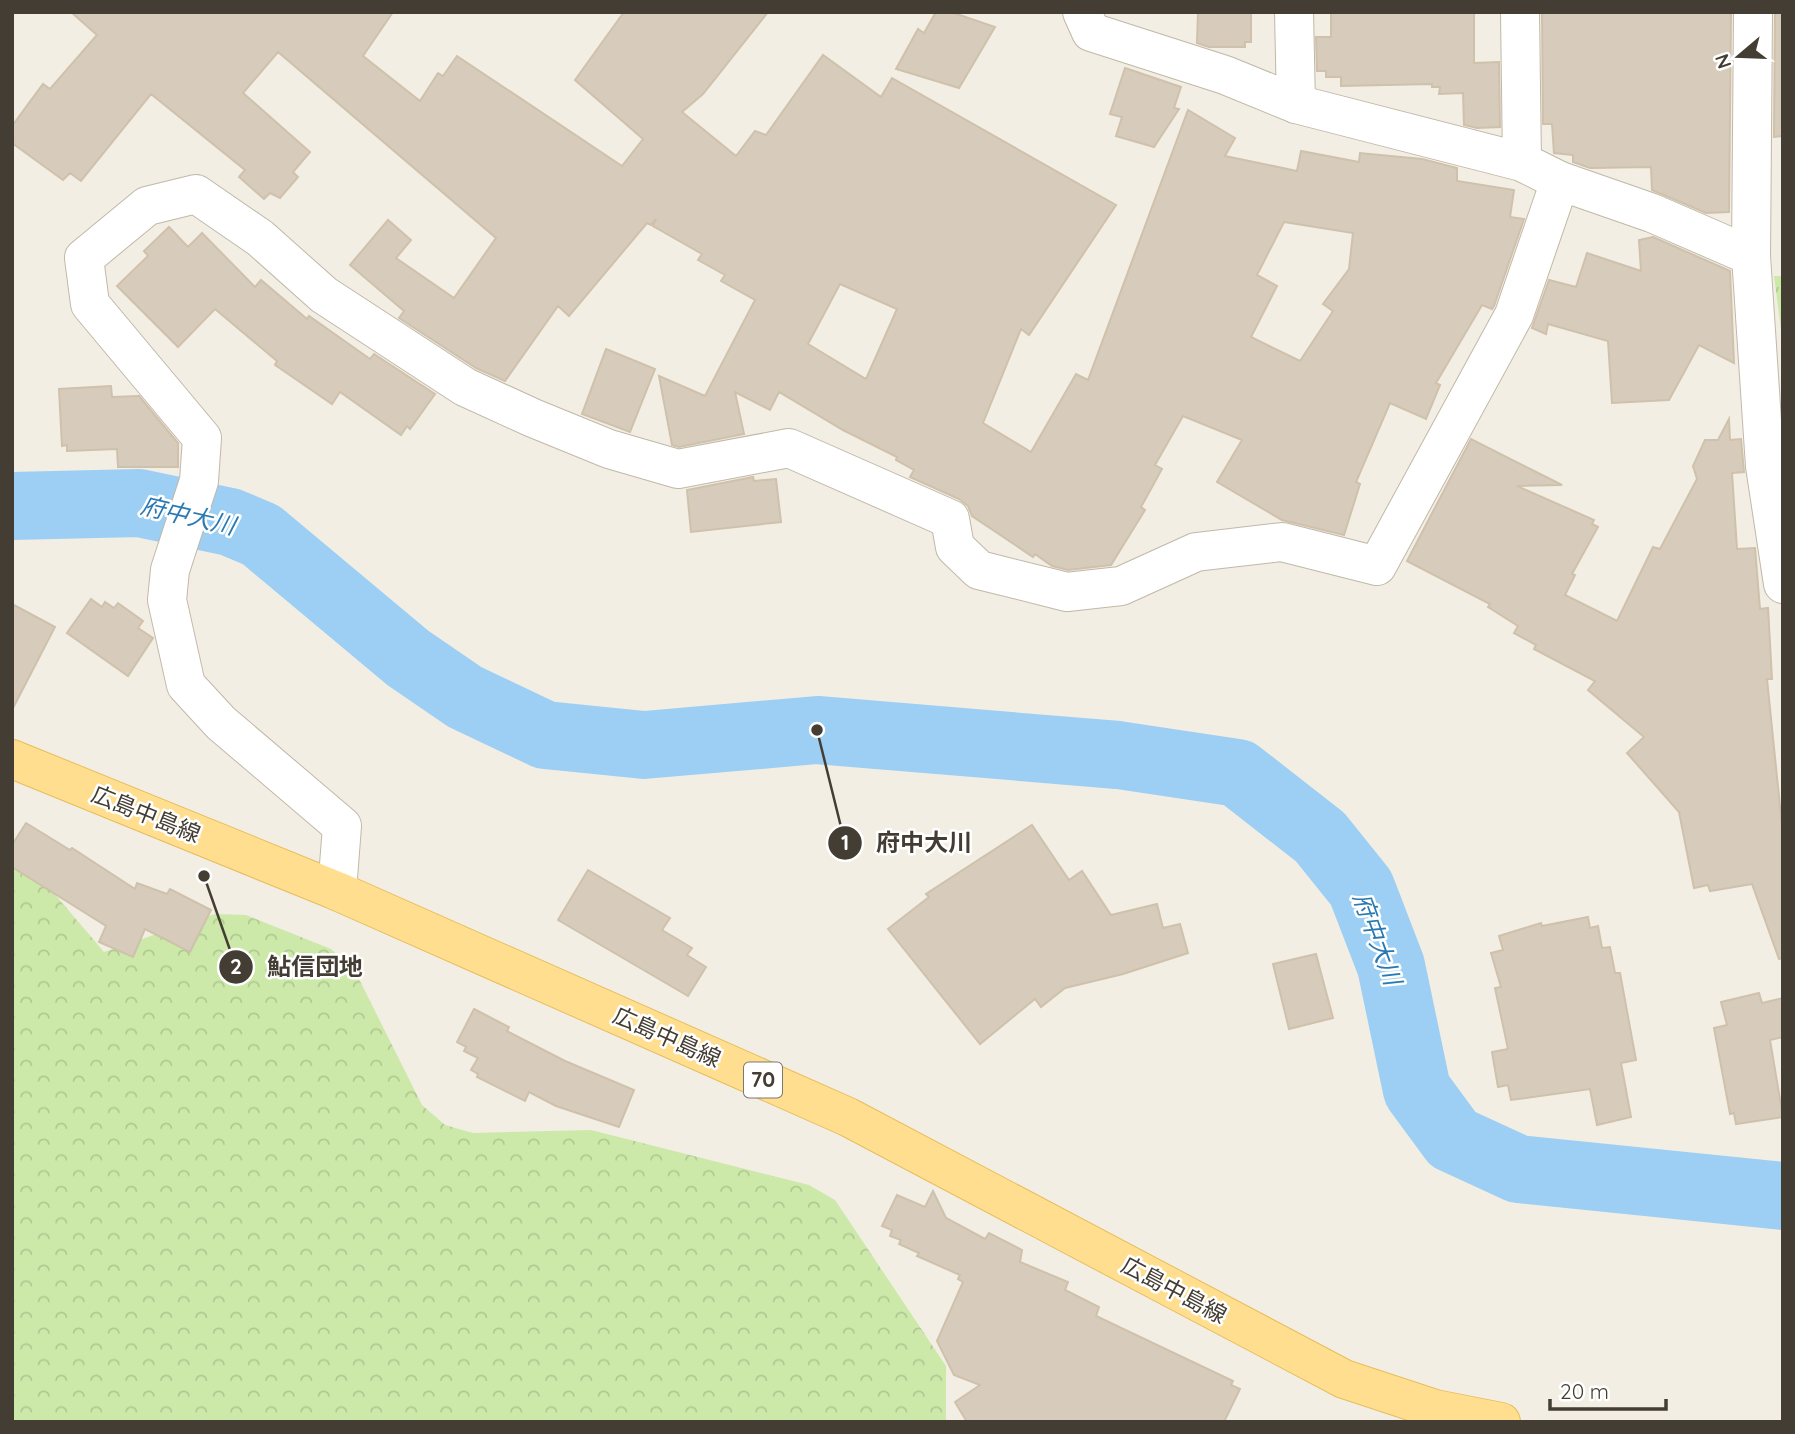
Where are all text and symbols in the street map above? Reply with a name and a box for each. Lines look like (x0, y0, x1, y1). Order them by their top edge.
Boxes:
north arrow (1704, 21, 1774, 91)
text: N (1709, 51, 1737, 72)
water label: 府中大川 (138, 490, 241, 541)
street label: 広島中島線 (87, 779, 205, 849)
callout: 府中大川 (827, 821, 986, 866)
text: 府中大川 (876, 827, 972, 857)
text: 1 (841, 829, 849, 855)
water label: 府中大川 (1347, 888, 1409, 992)
callout: 鮎信団地 (218, 944, 377, 989)
text: 鮎信団地 (267, 951, 363, 981)
text: 2 (230, 953, 242, 979)
street label: 広島中島線 (609, 1000, 726, 1073)
road number: 70 (744, 1062, 782, 1098)
street label: 広島中島線 (1117, 1250, 1232, 1329)
scale bar (1550, 1368, 1666, 1412)
text: 20 m (1560, 1378, 1609, 1404)

